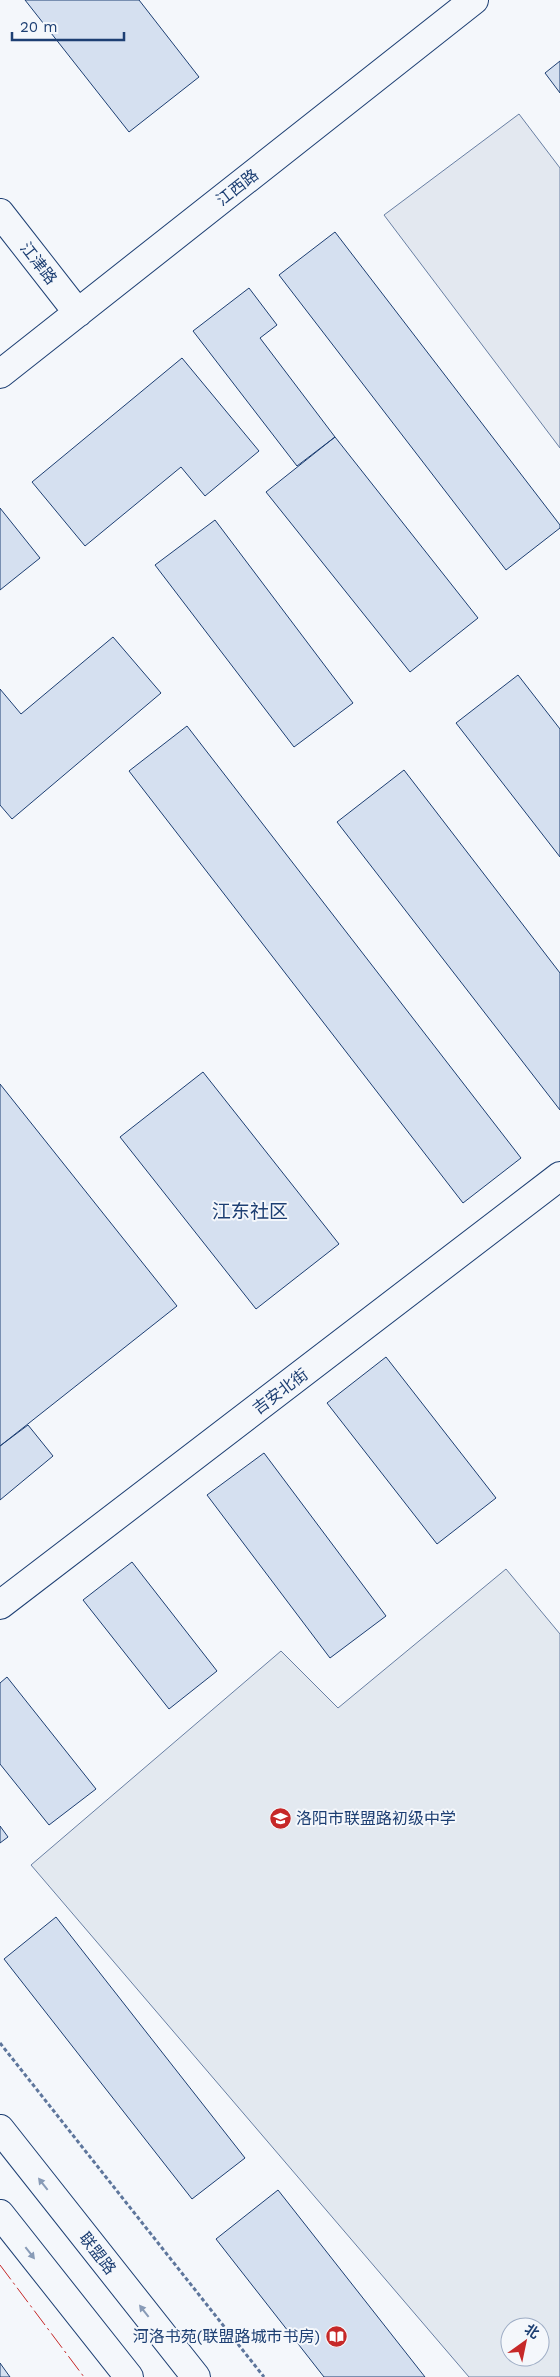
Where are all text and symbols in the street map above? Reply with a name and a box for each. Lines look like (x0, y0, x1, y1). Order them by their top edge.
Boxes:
scale bar (12, 10, 125, 42)
text: 20 m (20, 18, 58, 36)
street label: 江西路 (213, 165, 262, 210)
street label: 江津路 (16, 239, 61, 288)
district label: 江东社区 (212, 1200, 288, 1223)
street label: 吉安北街 (249, 1365, 312, 1418)
school or university icon: 洛阳市联盟路初级中学 (268, 1806, 292, 1830)
place label: 洛阳市联盟路初级中学 (296, 1809, 456, 1828)
one-way arrow (38, 2178, 49, 2191)
street label: 联盟路 (75, 2229, 120, 2278)
one-way arrow (25, 2246, 36, 2259)
one-way arrow (139, 2305, 150, 2318)
north arrow (500, 2317, 550, 2367)
text: 北 (522, 2321, 542, 2342)
library icon: 河洛书苑(联盟路城市书房) (324, 2324, 348, 2348)
place label: 河洛书苑(联盟路城市书房) (133, 2327, 320, 2346)

